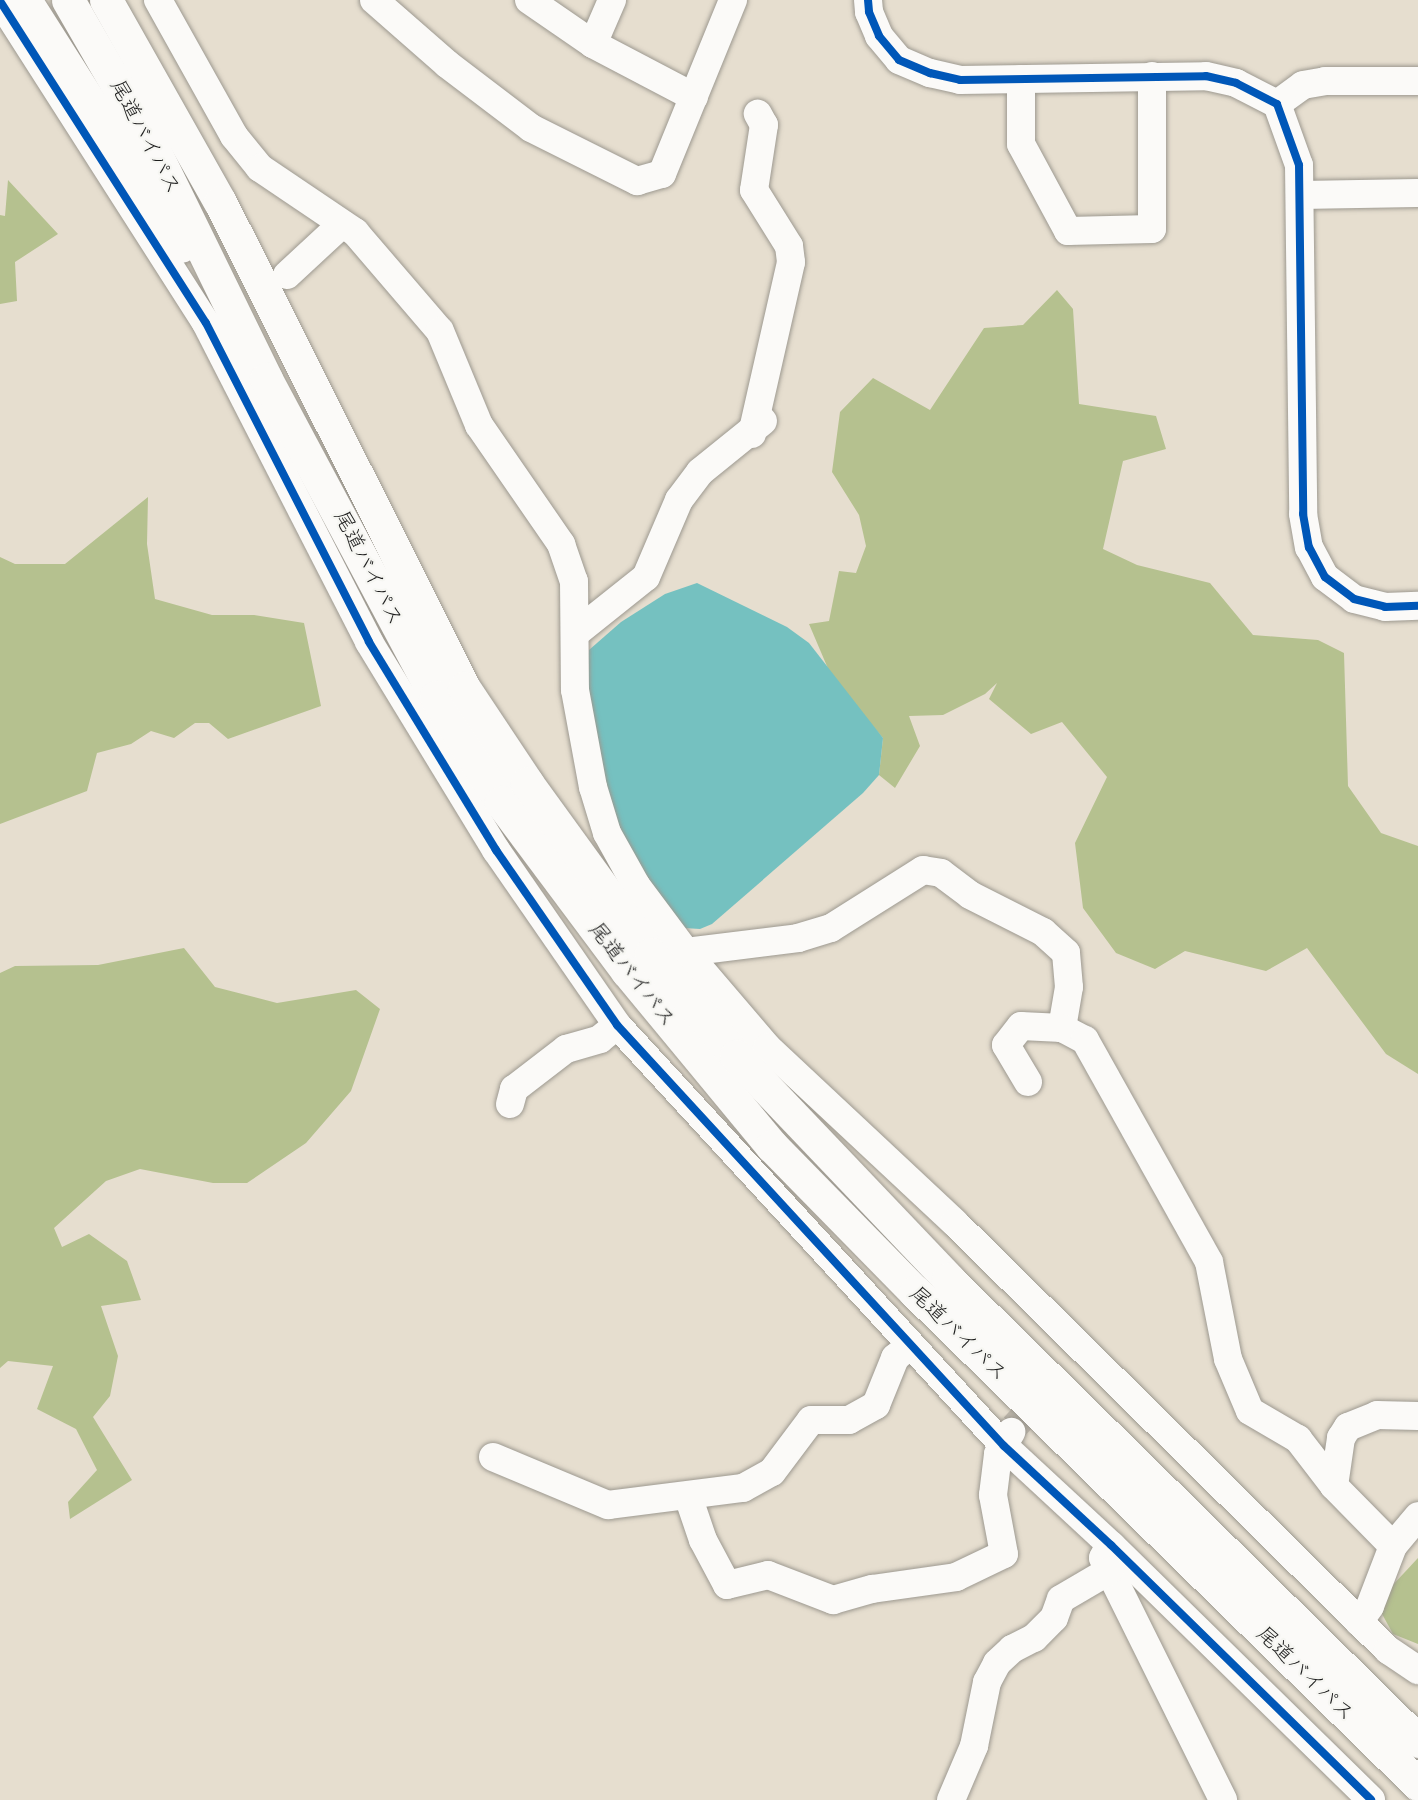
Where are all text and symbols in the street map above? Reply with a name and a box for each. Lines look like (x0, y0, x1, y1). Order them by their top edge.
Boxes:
street label: 尾道バイパス (104, 75, 186, 199)
street label: 尾道バイパス (328, 506, 408, 630)
street label: 尾道バイパス (583, 918, 681, 1032)
street label: 尾道バイパス (904, 1281, 1012, 1387)
street label: 尾道バイパス (1251, 1621, 1359, 1727)

